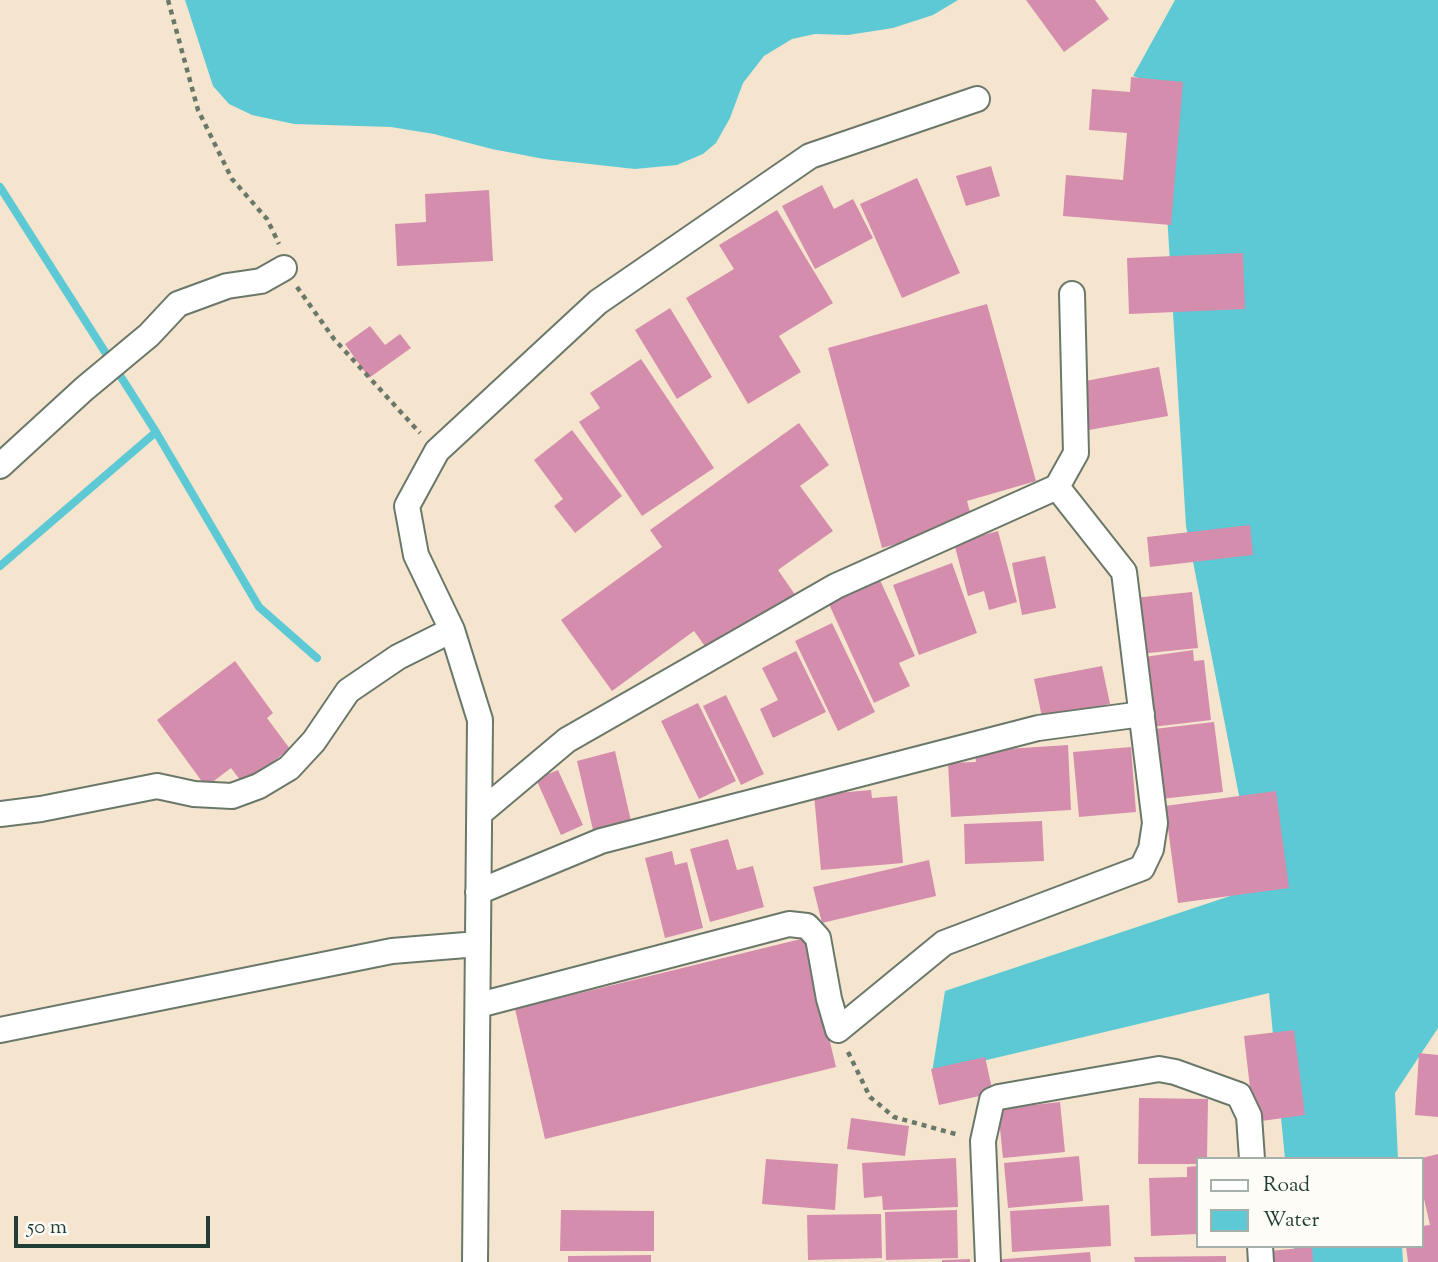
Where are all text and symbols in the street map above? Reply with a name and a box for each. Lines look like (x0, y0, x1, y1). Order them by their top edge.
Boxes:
legend (1196, 1157, 1424, 1248)
text: Road (1263, 1171, 1310, 1201)
scale bar (18, 1202, 214, 1246)
text: Water (1263, 1206, 1319, 1236)
text: 50 m (27, 1213, 67, 1243)

